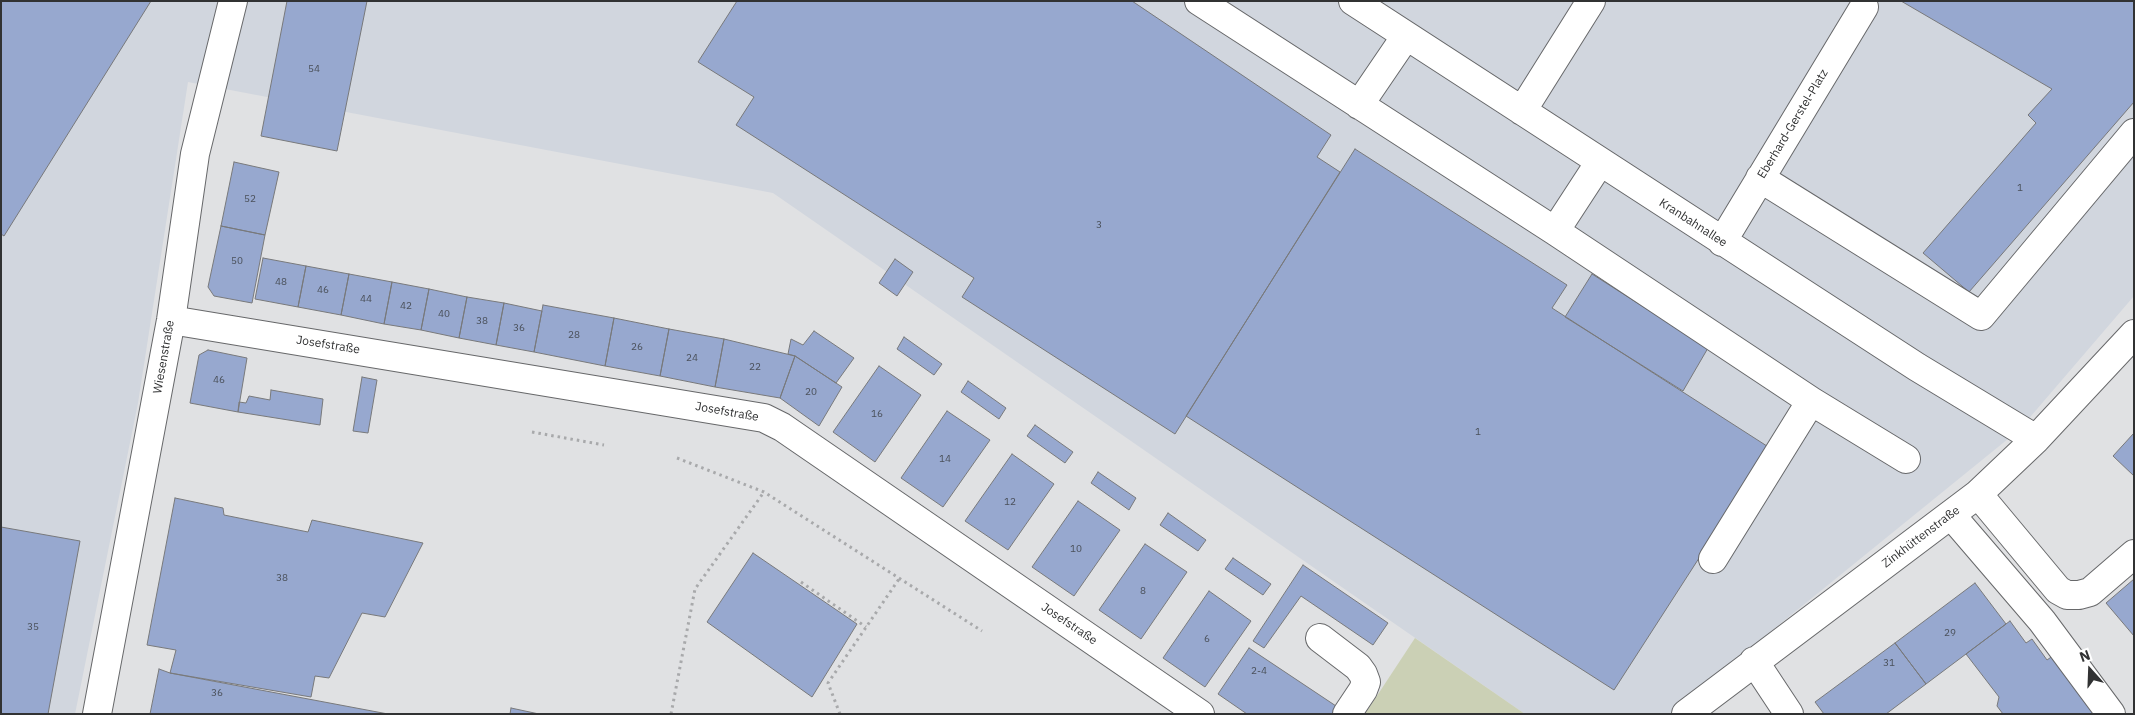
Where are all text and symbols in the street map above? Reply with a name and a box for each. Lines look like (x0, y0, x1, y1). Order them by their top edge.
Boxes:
house number: 54 (308, 63, 320, 75)
street label: Eberhard-Gerstel-Platz (1755, 67, 1831, 181)
house number: 1 (2017, 182, 2023, 194)
house number: 52 (244, 193, 256, 205)
street label: Kranbahnallee (1656, 196, 1730, 250)
house number: 3 (1096, 219, 1102, 231)
house number: 50 (231, 255, 243, 267)
house number: 48 (275, 276, 287, 288)
house number: 46 (317, 284, 329, 296)
house number: 44 (360, 293, 372, 305)
house number: 42 (400, 300, 412, 312)
house number: 40 (438, 308, 450, 320)
house number: 38 (476, 315, 488, 327)
street label: Wiesenstraße (150, 319, 178, 395)
house number: 36 (513, 322, 525, 334)
house number: 28 (568, 329, 580, 341)
street label: Josefstraße (295, 333, 361, 357)
house number: 26 (631, 341, 643, 353)
house number: 24 (686, 352, 698, 364)
house number: 22 (749, 361, 761, 373)
house number: 46 (213, 374, 225, 386)
house number: 20 (805, 386, 817, 398)
street label: Josefstraße (694, 399, 760, 425)
house number: 16 (871, 408, 883, 420)
house number: 1 (1475, 426, 1481, 438)
house number: 14 (939, 453, 951, 465)
house number: 12 (1004, 496, 1016, 508)
street label: Zinkhüttenstraße (1879, 503, 1963, 571)
house number: 10 (1070, 543, 1082, 555)
house number: 38 (276, 572, 288, 584)
house number: 8 (1140, 585, 1146, 597)
street label: Josefstraße (1038, 600, 1100, 648)
house number: 35 (27, 621, 39, 633)
house number: 29 (1944, 627, 1956, 639)
house number: 6 (1204, 633, 1210, 645)
north arrow (2065, 645, 2115, 695)
text: N (2077, 646, 2093, 666)
house number: 31 (1883, 657, 1895, 669)
house number: 2-4 (1251, 665, 1267, 677)
house number: 36 (211, 687, 223, 699)

